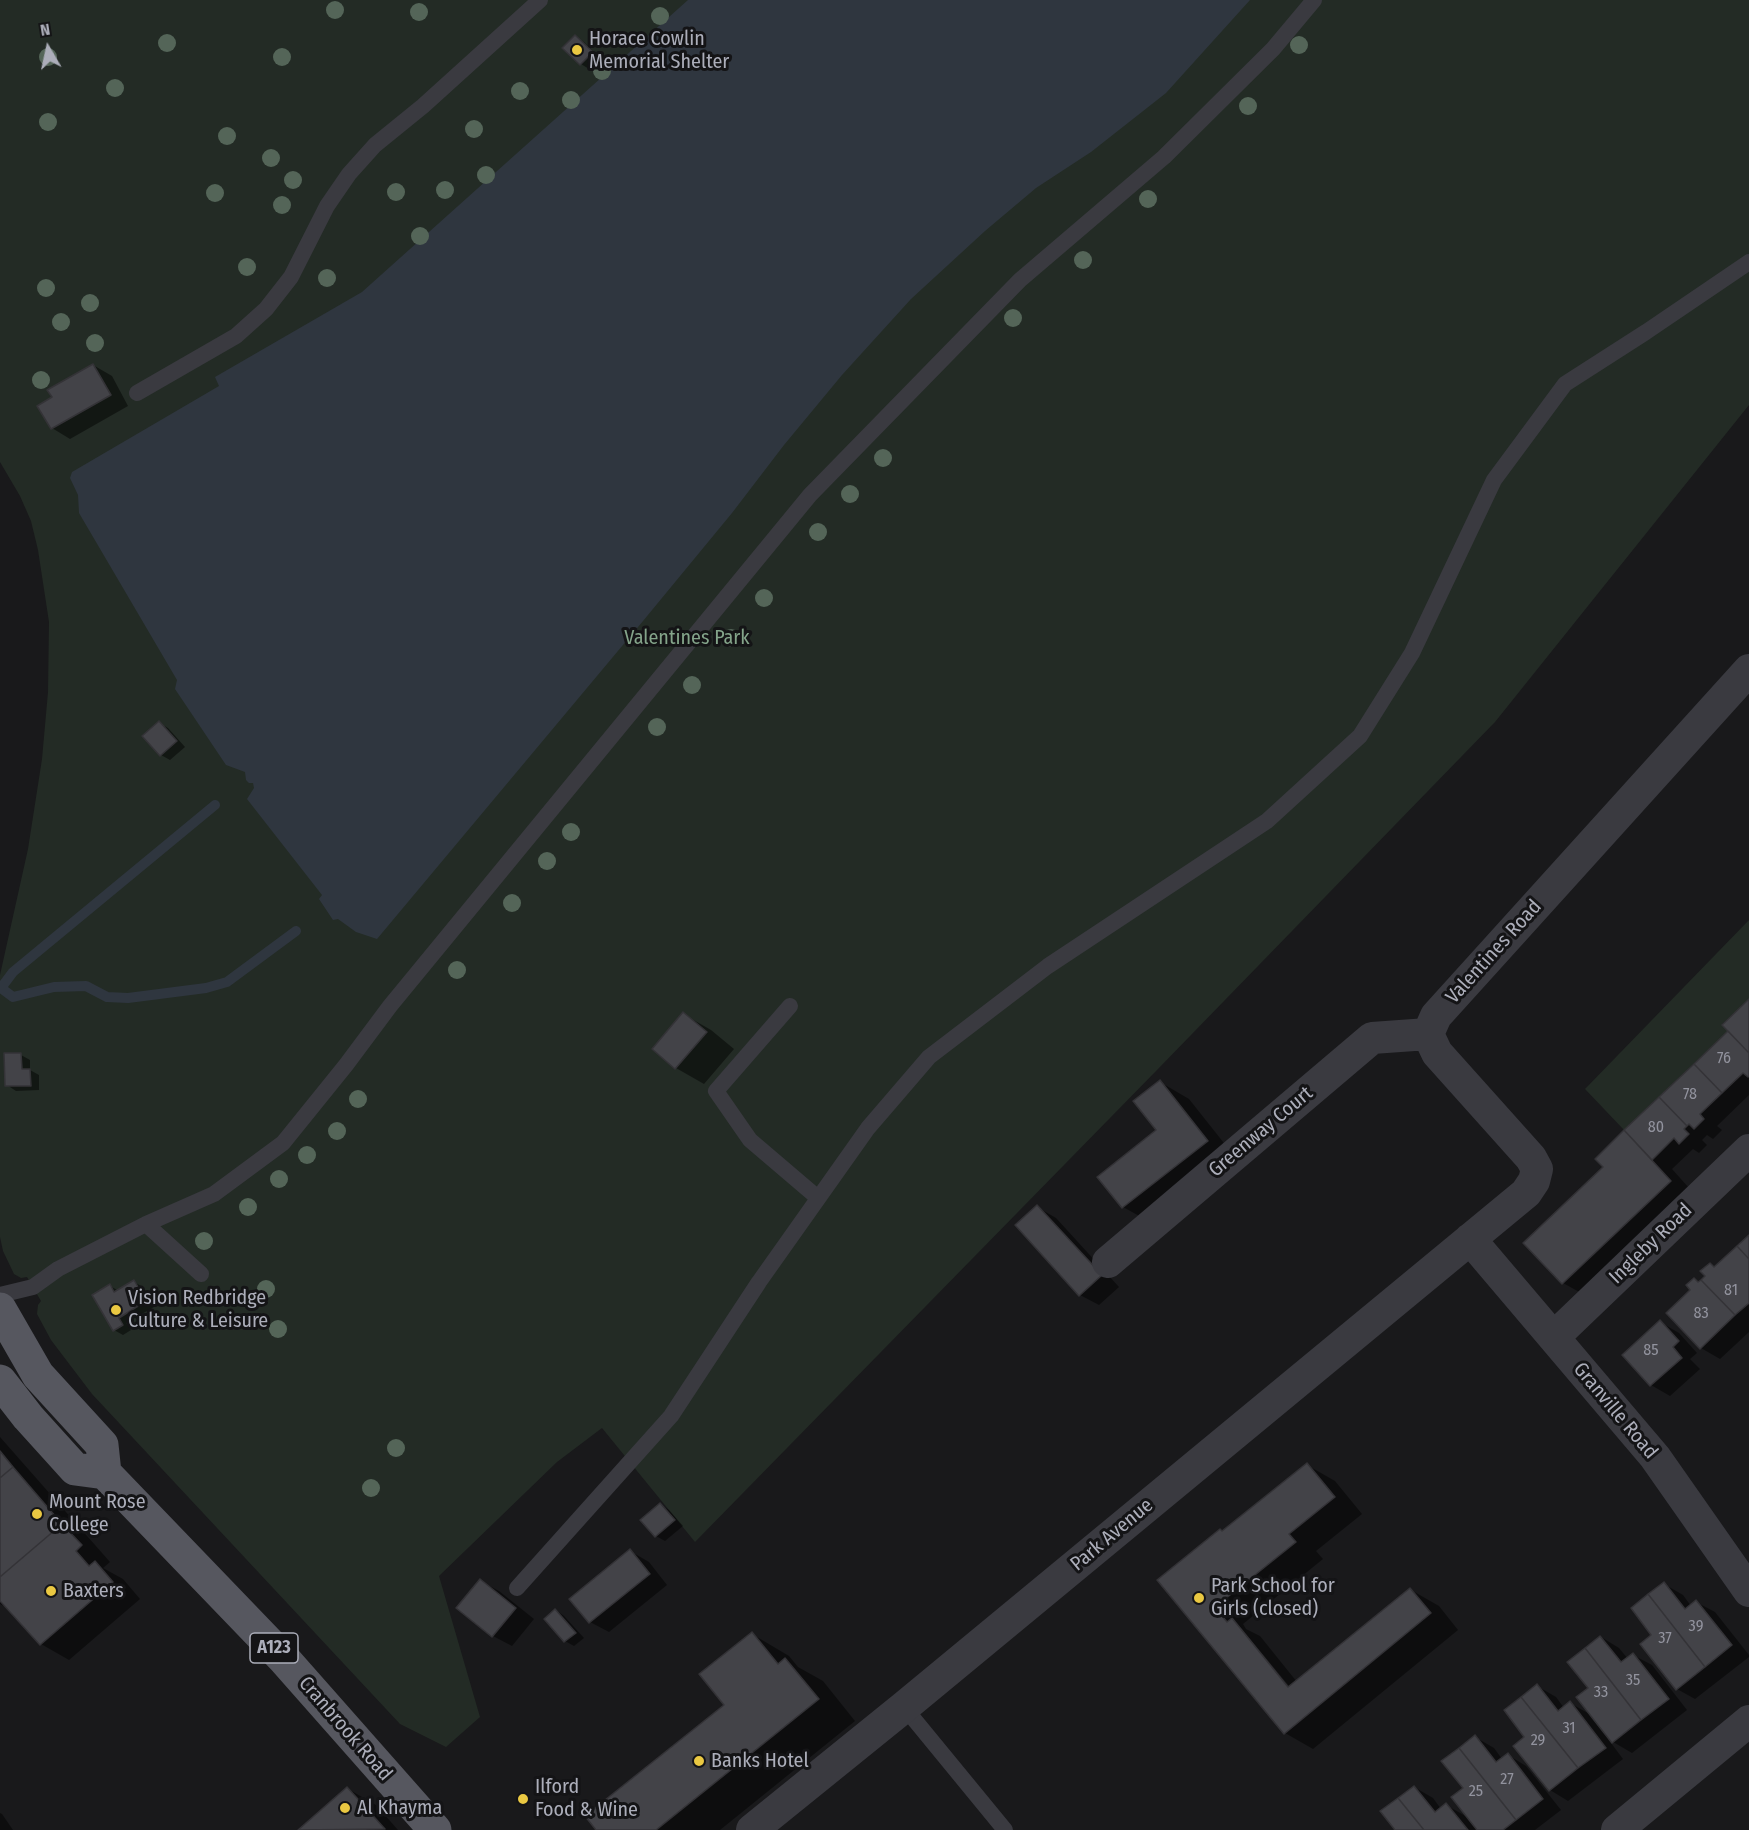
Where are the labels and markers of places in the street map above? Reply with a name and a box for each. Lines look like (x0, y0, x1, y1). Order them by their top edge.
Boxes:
place label: Horace Cowlin Memorial Shelter (589, 27, 729, 74)
marker: Horace Cowlin Memorial Shelter (570, 43, 584, 57)
place label: Vision Redbridge Culture & Leisure (128, 1286, 268, 1333)
marker: Vision Redbridge Culture & Leisure (109, 1303, 123, 1317)
place label: Mount Rose College (49, 1490, 146, 1537)
marker: Mount Rose College (30, 1507, 44, 1521)
place label: Park School for Girls (closed) (1211, 1574, 1335, 1621)
place label: Baxters (63, 1579, 124, 1603)
marker: Baxters (44, 1584, 58, 1598)
marker: Park School for Girls (closed) (1192, 1591, 1206, 1605)
place label: Banks Hotel (711, 1749, 809, 1773)
marker: Banks Hotel (692, 1754, 706, 1768)
place label: Ilford Food & Wine (535, 1775, 638, 1822)
marker: Ilford Food & Wine (516, 1792, 530, 1806)
place label: Al Khayma (357, 1796, 442, 1820)
marker: Al Khayma (338, 1801, 352, 1815)

